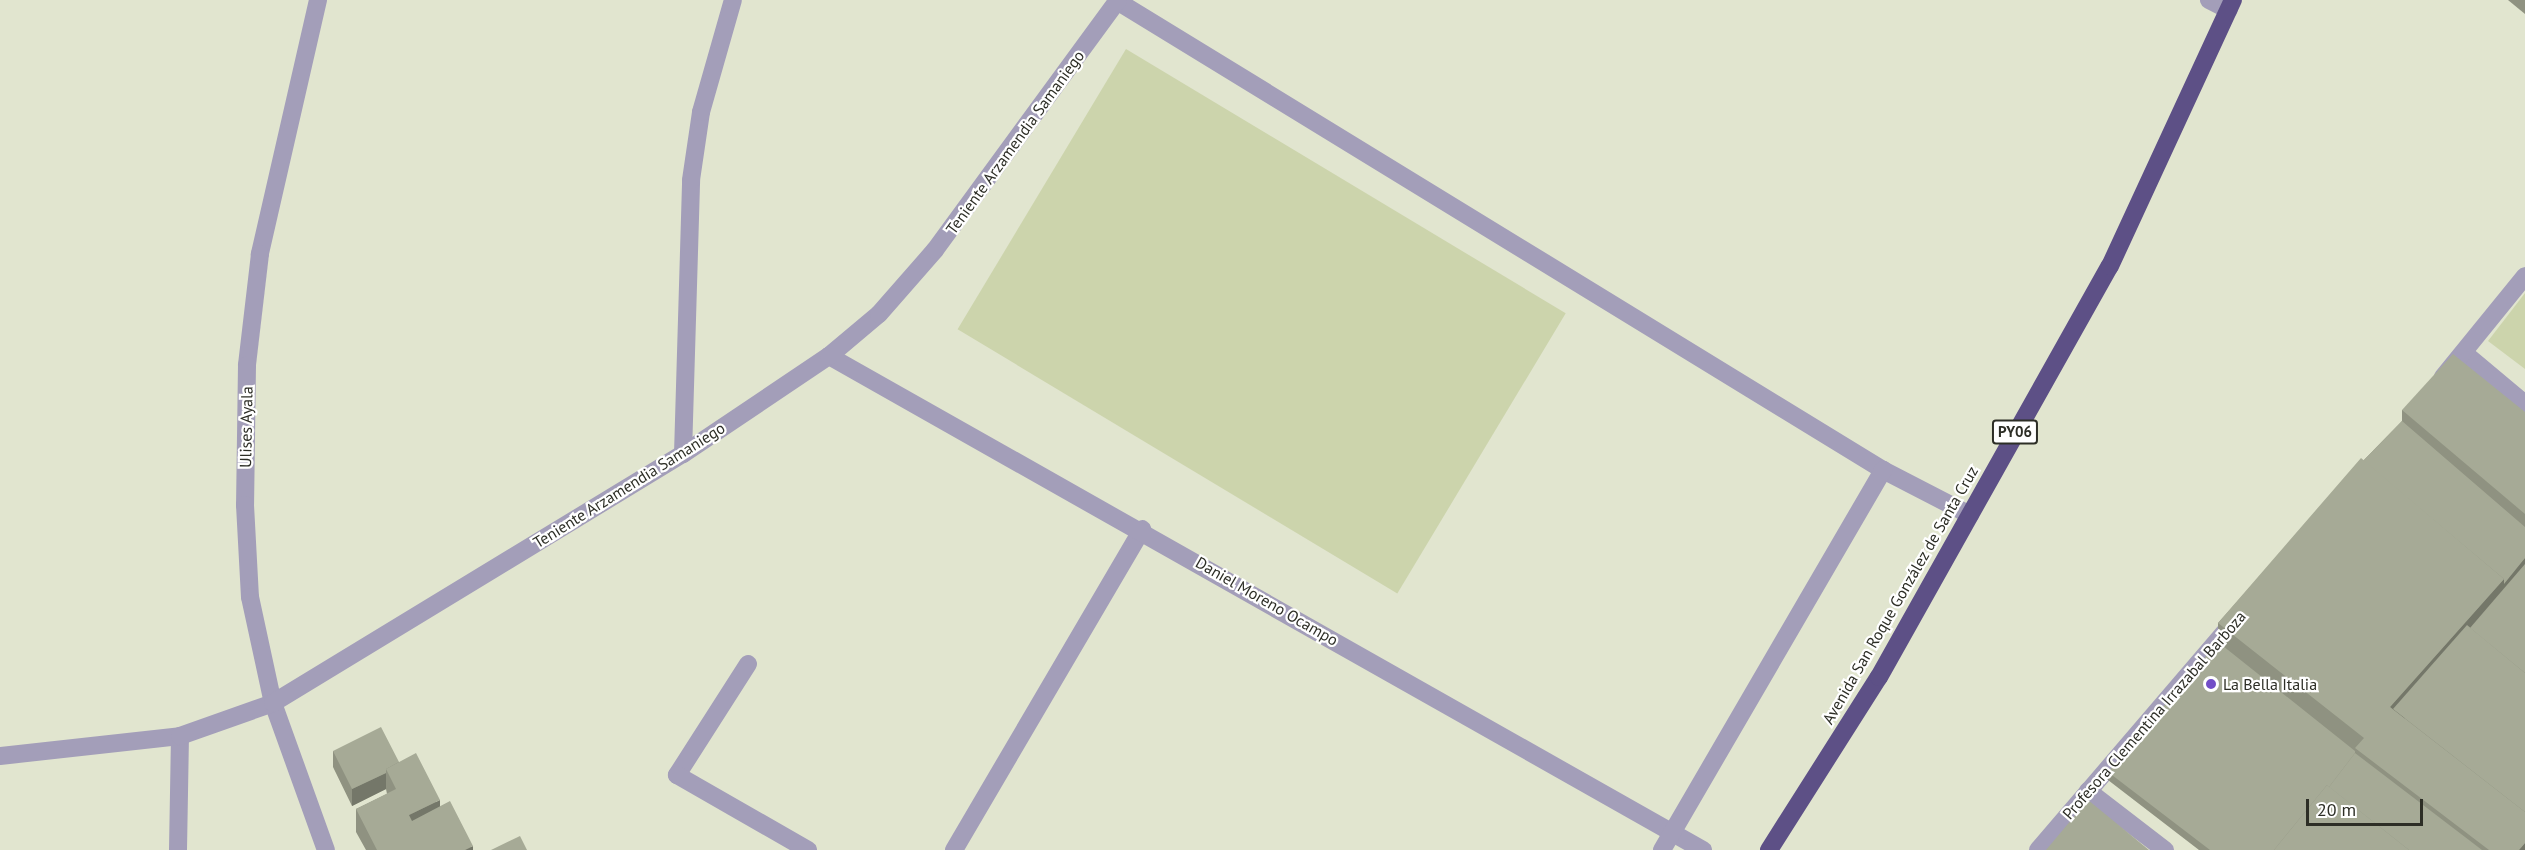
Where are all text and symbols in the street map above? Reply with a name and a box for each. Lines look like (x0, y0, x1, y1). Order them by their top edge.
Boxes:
street label: Teniente Arzamendia Samaniego (942, 46, 1088, 238)
street label: Ulises Ayala (236, 386, 256, 468)
street label: Teniente Arzamendia Samaniego (529, 418, 729, 552)
road number: PY06 (1991, 420, 2039, 444)
street label: Avenida San Roque González de Santa Cruz (1818, 463, 1982, 727)
street label: Daniel Moreno Ocampo (1192, 552, 1342, 650)
street label: Profesora Clementina Irrazabal Barboza (2058, 607, 2250, 823)
place label: La Bella Italia (2223, 674, 2317, 694)
marker: La Bella Italia (2204, 677, 2218, 691)
scale bar (2309, 787, 2426, 825)
text: 20 m (2317, 798, 2356, 821)

